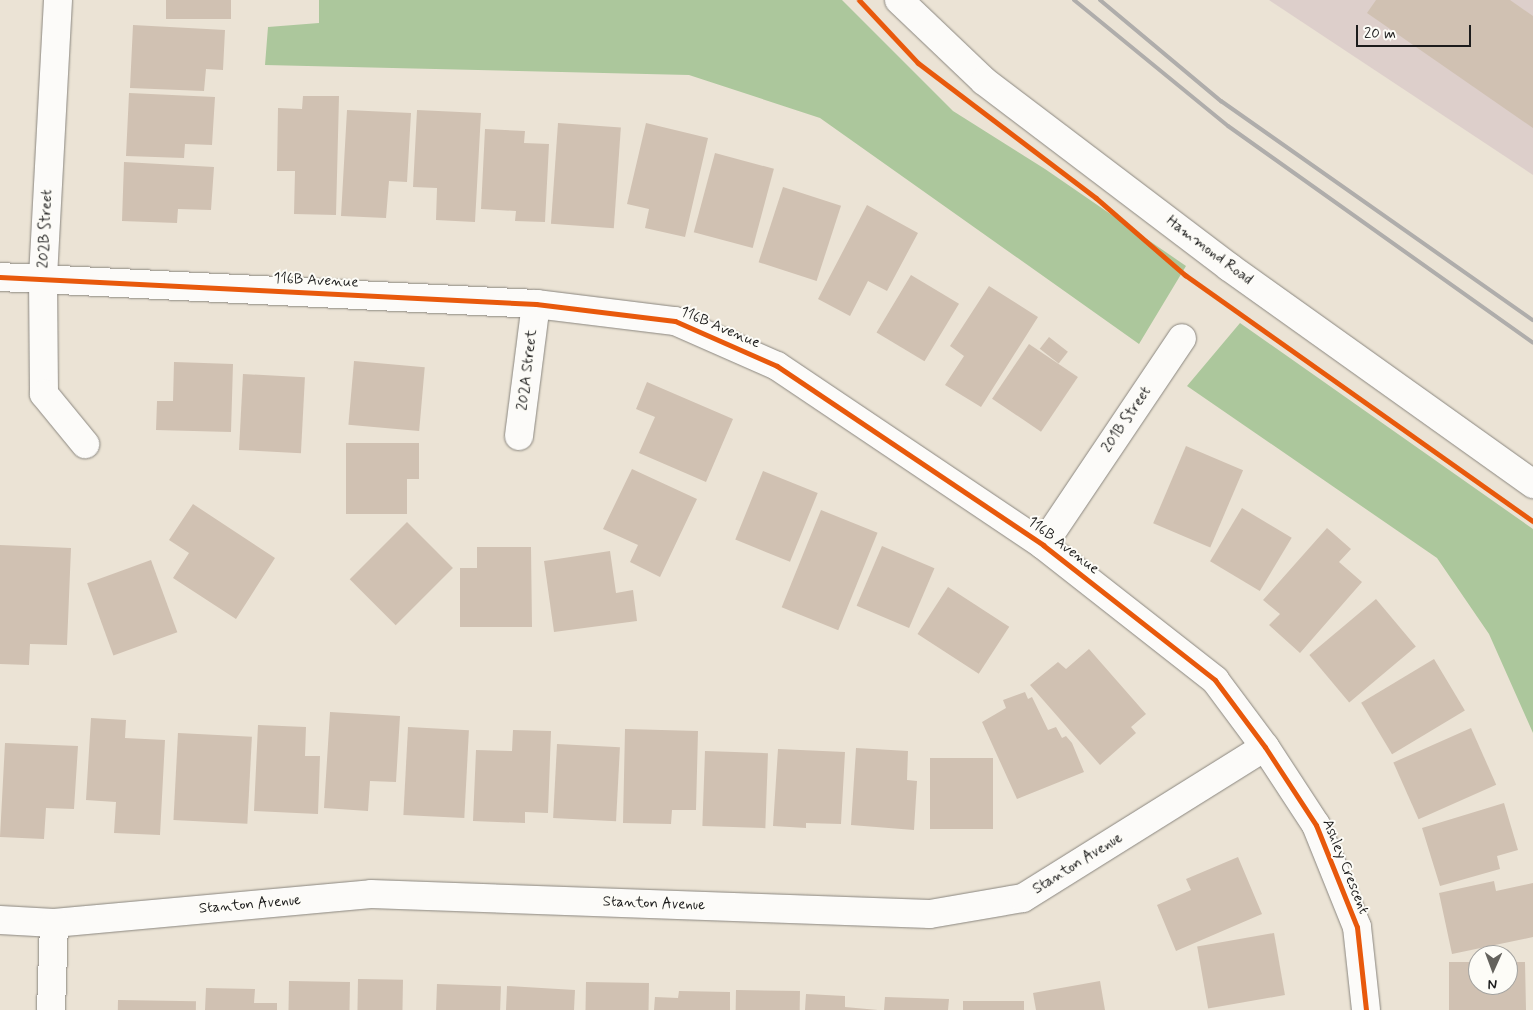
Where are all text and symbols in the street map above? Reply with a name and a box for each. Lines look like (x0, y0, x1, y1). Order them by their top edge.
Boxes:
scale bar (1358, 15, 1473, 47)
text: 20 m (1364, 24, 1396, 44)
street label: 202B Street (35, 188, 57, 270)
street label: Hammond Road (1162, 213, 1256, 289)
street label: 116B Avenue (275, 270, 357, 292)
street label: 116B Avenue (679, 304, 761, 352)
street label: 202A Street (514, 328, 542, 412)
street label: 201B Street (1098, 383, 1156, 457)
street label: 116B Avenue (1025, 515, 1101, 577)
street label: Ashley Crescent (1317, 816, 1373, 918)
street label: Stanton Avenue (1028, 828, 1128, 900)
street label: Stanton Avenue (196, 891, 304, 919)
street label: Stanton Avenue (601, 893, 707, 915)
north arrow (1468, 945, 1518, 995)
text: N (1488, 975, 1497, 993)

